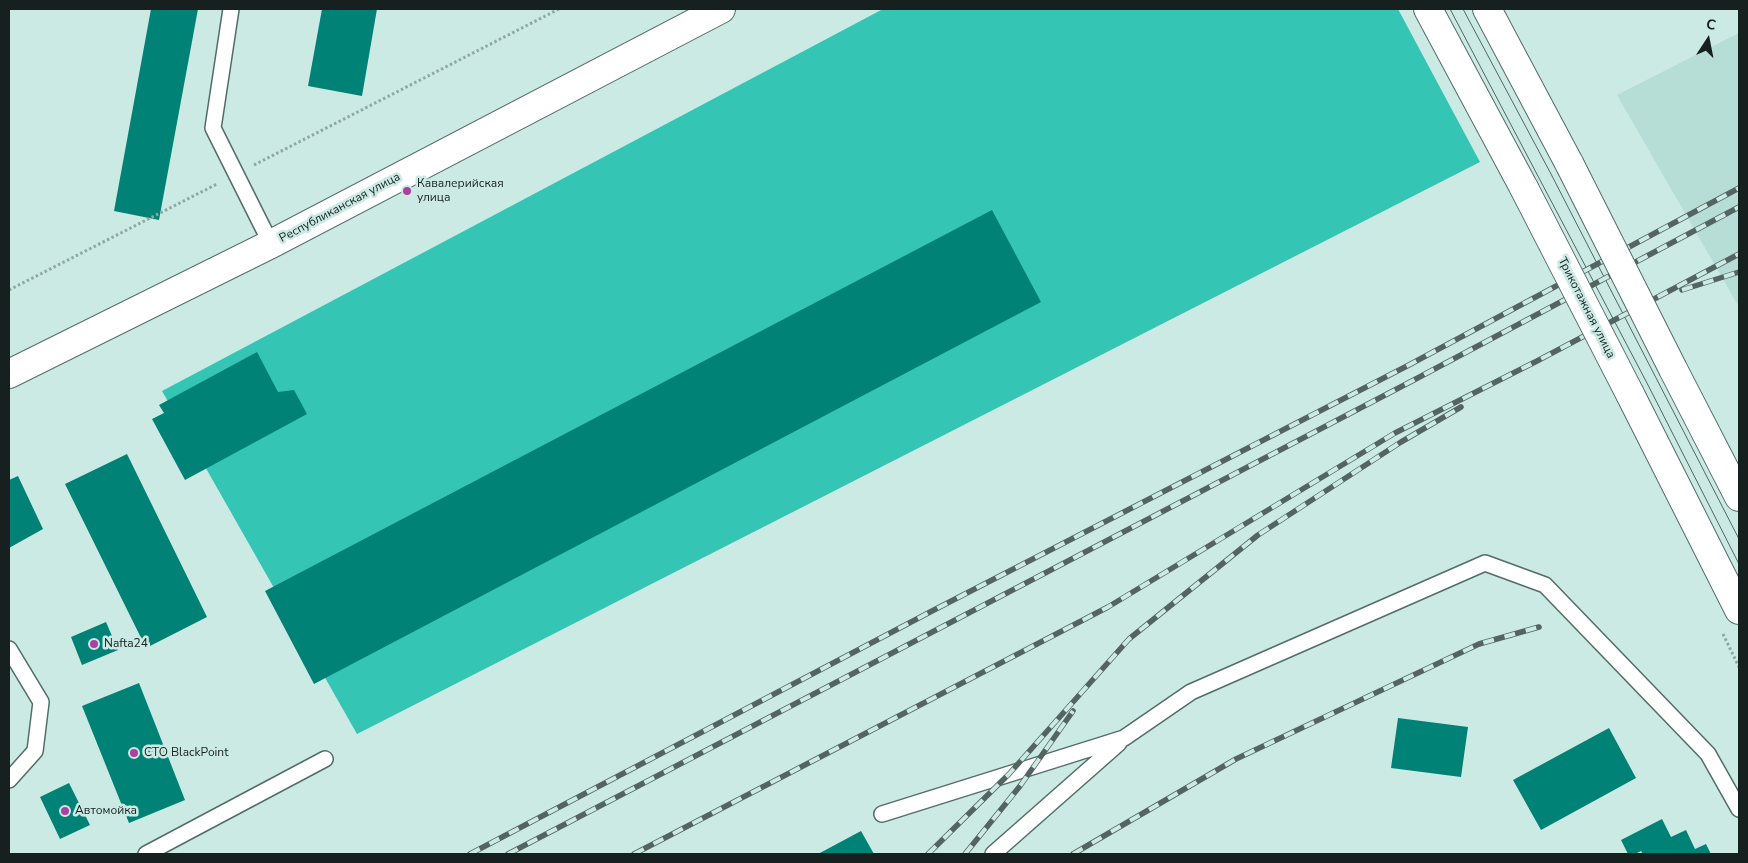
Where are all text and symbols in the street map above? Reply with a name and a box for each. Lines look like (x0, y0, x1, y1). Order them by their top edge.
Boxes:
north arrow (1683, 15, 1733, 65)
text: С (1704, 15, 1717, 35)
street label: Республиканская улица (277, 170, 403, 246)
place label: Кавалерийская улица (417, 177, 504, 205)
marker: Кавалерийская улица (401, 185, 413, 197)
street label: Трикотажная улица (1554, 255, 1618, 361)
place label: Nafta24 (104, 637, 148, 651)
marker: Nafta24 (88, 638, 100, 650)
place label: СТО BlackPoint (144, 746, 228, 760)
marker: СТО BlackPoint (128, 747, 140, 759)
place label: Автомойка (75, 804, 137, 818)
marker: Автомойка (59, 805, 71, 817)

